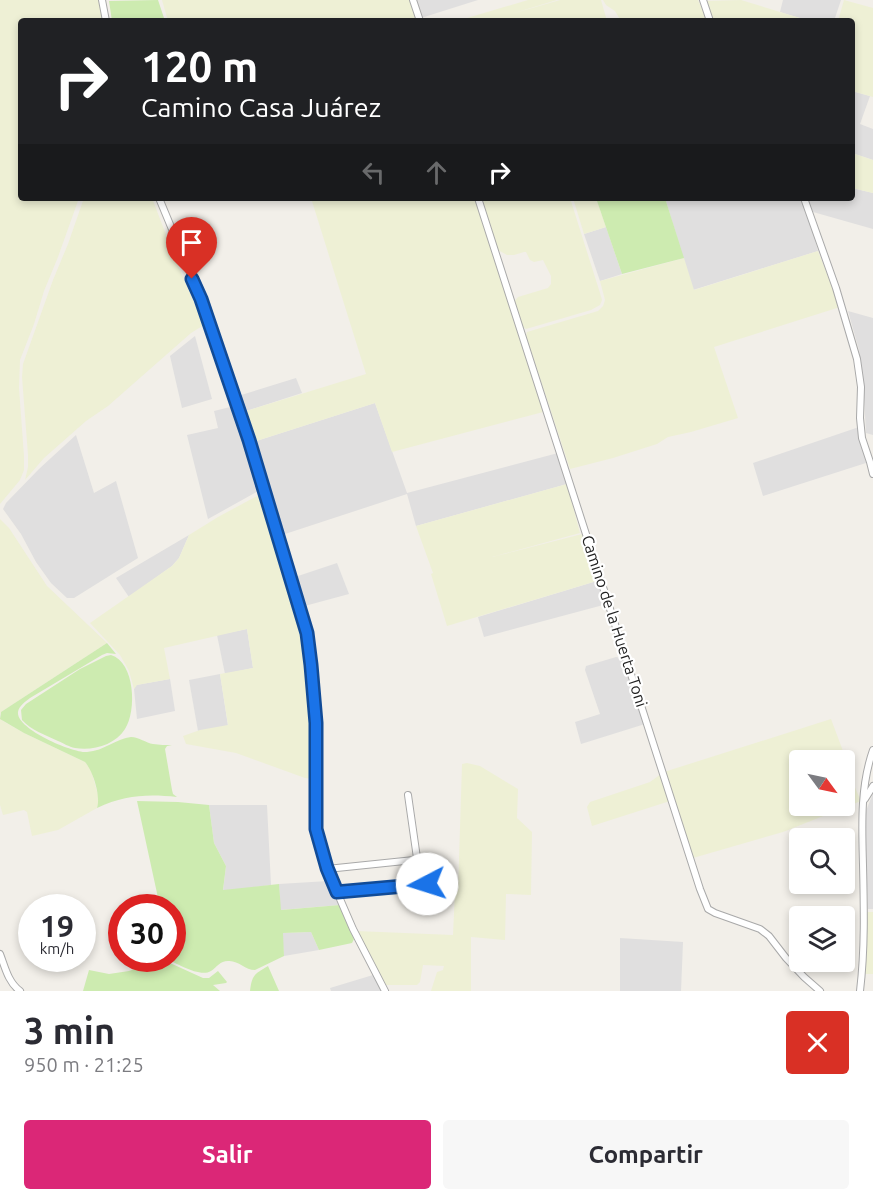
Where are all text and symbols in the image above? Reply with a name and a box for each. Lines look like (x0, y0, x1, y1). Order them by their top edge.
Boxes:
icon: right (42, 42, 120, 120)
text: 120 m (141, 43, 258, 90)
text: Camino Casa Juárez (141, 92, 381, 122)
icon: left (357, 156, 390, 189)
icon: ahead (420, 156, 453, 189)
icon: right (483, 156, 516, 189)
pin (166, 217, 217, 279)
icon: arrive (175, 226, 208, 259)
street label: Camino de la Huerta Toni (579, 533, 651, 709)
north arrow (789, 750, 855, 816)
map controls (789, 750, 855, 972)
button: search (789, 828, 855, 894)
position arrow (395, 852, 459, 916)
speed limit sign: 30 (108, 894, 186, 972)
button: layers (789, 906, 855, 972)
text: 19 (40, 909, 74, 943)
text: km/h (40, 940, 74, 957)
text: 3 min (24, 1010, 115, 1051)
button: close (786, 1011, 849, 1074)
text: 950 m · 21:25 (24, 1053, 144, 1076)
button: Salir (24, 1120, 431, 1189)
button: Compartir (443, 1120, 849, 1189)

